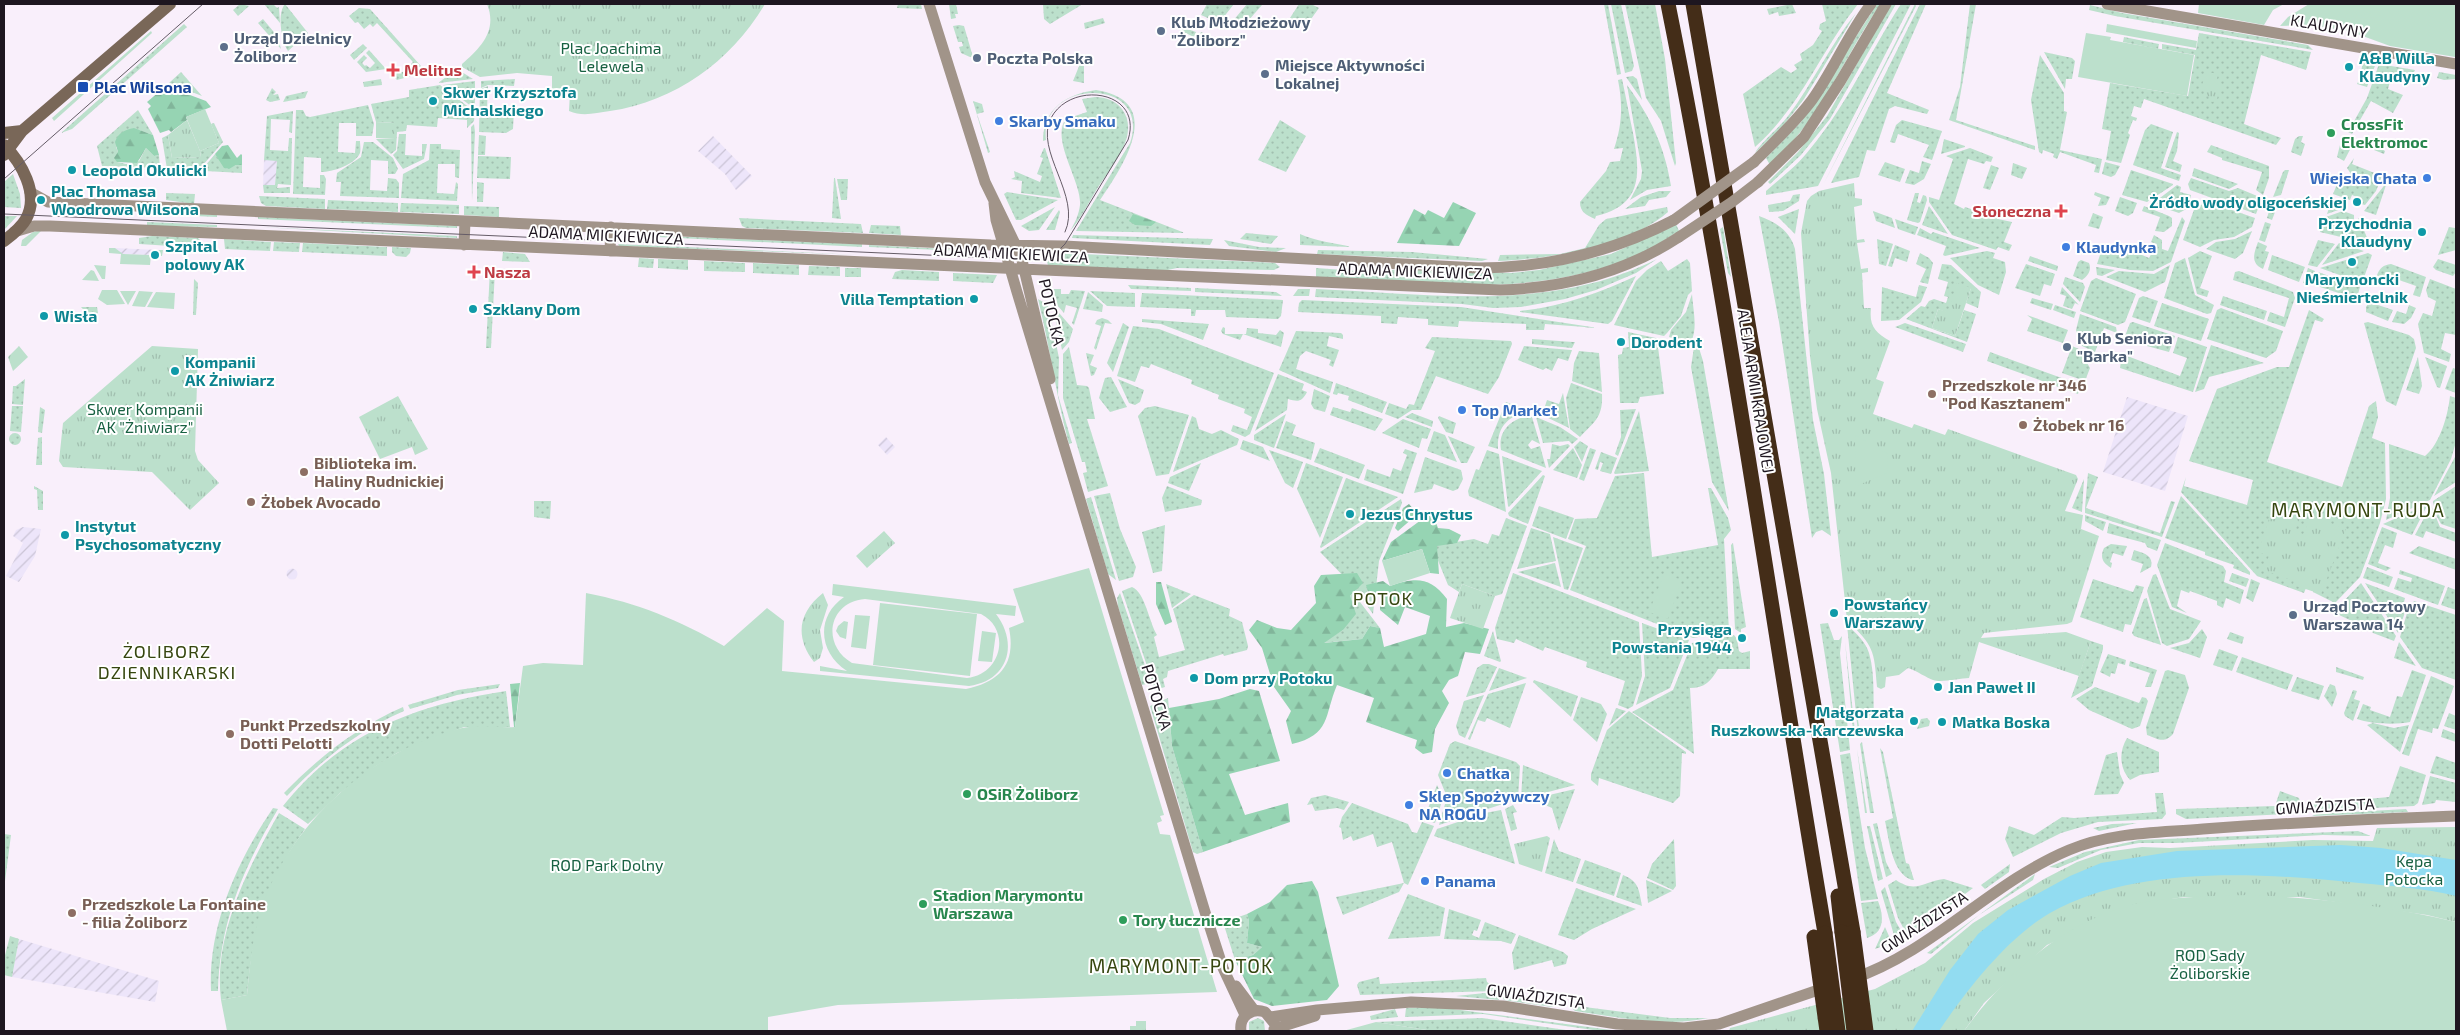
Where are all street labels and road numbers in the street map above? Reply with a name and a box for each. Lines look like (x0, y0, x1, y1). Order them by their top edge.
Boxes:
street label: KLAUDYNY (2289, 9, 2369, 42)
street label: ADAMA MICKIEWICZA (528, 221, 684, 248)
street label: ADAMA MICKIEWICZA (933, 239, 1089, 266)
street label: ADAMA MICKIEWICZA (1337, 258, 1493, 283)
street label: POTOCKA (1036, 277, 1069, 347)
street label: ALEJA ARMII KRAJOWEJ (1734, 307, 1779, 474)
street label: POTOCKA (1138, 661, 1177, 732)
street label: GWIAŹDZISTA (2275, 793, 2375, 818)
street label: GWIAŹDZISTA (1877, 887, 1971, 957)
street label: GWIAŹDZISTA (1485, 979, 1587, 1012)

